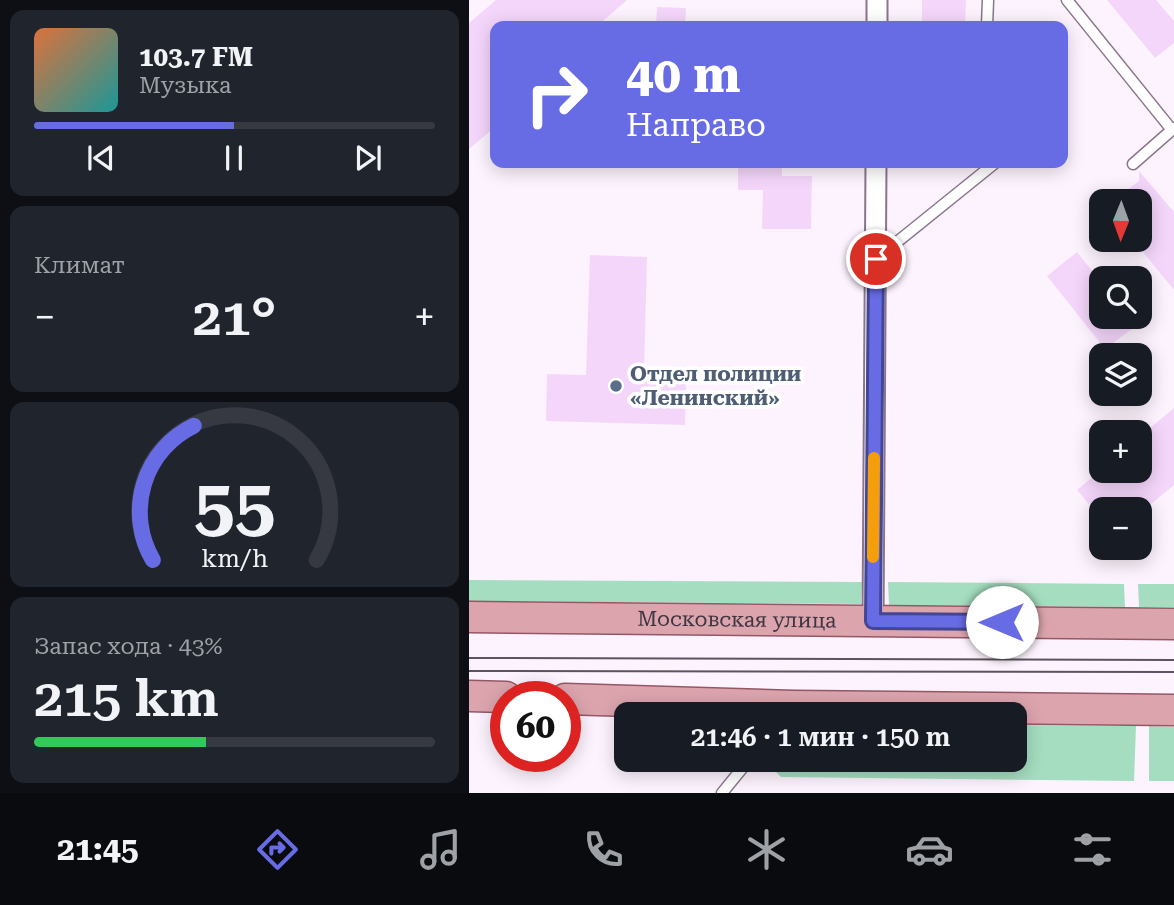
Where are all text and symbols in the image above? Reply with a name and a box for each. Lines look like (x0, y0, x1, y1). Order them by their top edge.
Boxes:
text: 103.7 FM (139, 42, 253, 72)
text: 40 m (626, 47, 741, 104)
icon: right (511, 49, 602, 140)
text: Музыка (139, 72, 231, 99)
text: Направо (626, 106, 766, 144)
icon: previous (82, 139, 120, 177)
icon: pause (215, 139, 253, 177)
icon: next (349, 139, 387, 177)
north arrow (1089, 189, 1151, 252)
map controls (1089, 189, 1152, 560)
pin (846, 229, 906, 289)
icon: arrive (857, 240, 895, 278)
text: Климат (34, 252, 125, 279)
button: search (1089, 266, 1152, 329)
text: 21° (193, 287, 276, 348)
text: − (34, 295, 55, 339)
text: + (414, 295, 435, 339)
button: layers (1089, 343, 1152, 406)
place label: Отдел полиции «Ленинский» (630, 362, 801, 410)
marker: Отдел полиции «Ленинский» (608, 378, 624, 394)
button: + (1089, 420, 1152, 483)
text: 55 (194, 464, 275, 549)
button: − (1089, 497, 1152, 560)
text: km/h (201, 544, 268, 573)
position arrow (965, 585, 1039, 659)
street label: Московская улица (637, 607, 837, 633)
text: Запас хода · 43% (34, 633, 223, 660)
text: 215 km (34, 668, 219, 729)
speed limit sign: 60 (490, 681, 581, 772)
text: 21:46 · 1 мин · 150 m (691, 722, 950, 752)
icon: directions (253, 825, 302, 874)
icon: music (416, 825, 465, 874)
icon: phone (579, 825, 628, 874)
icon: climate (742, 825, 791, 874)
icon: car (905, 825, 954, 874)
icon: filters (1068, 825, 1117, 874)
text: 21:45 (57, 830, 139, 868)

